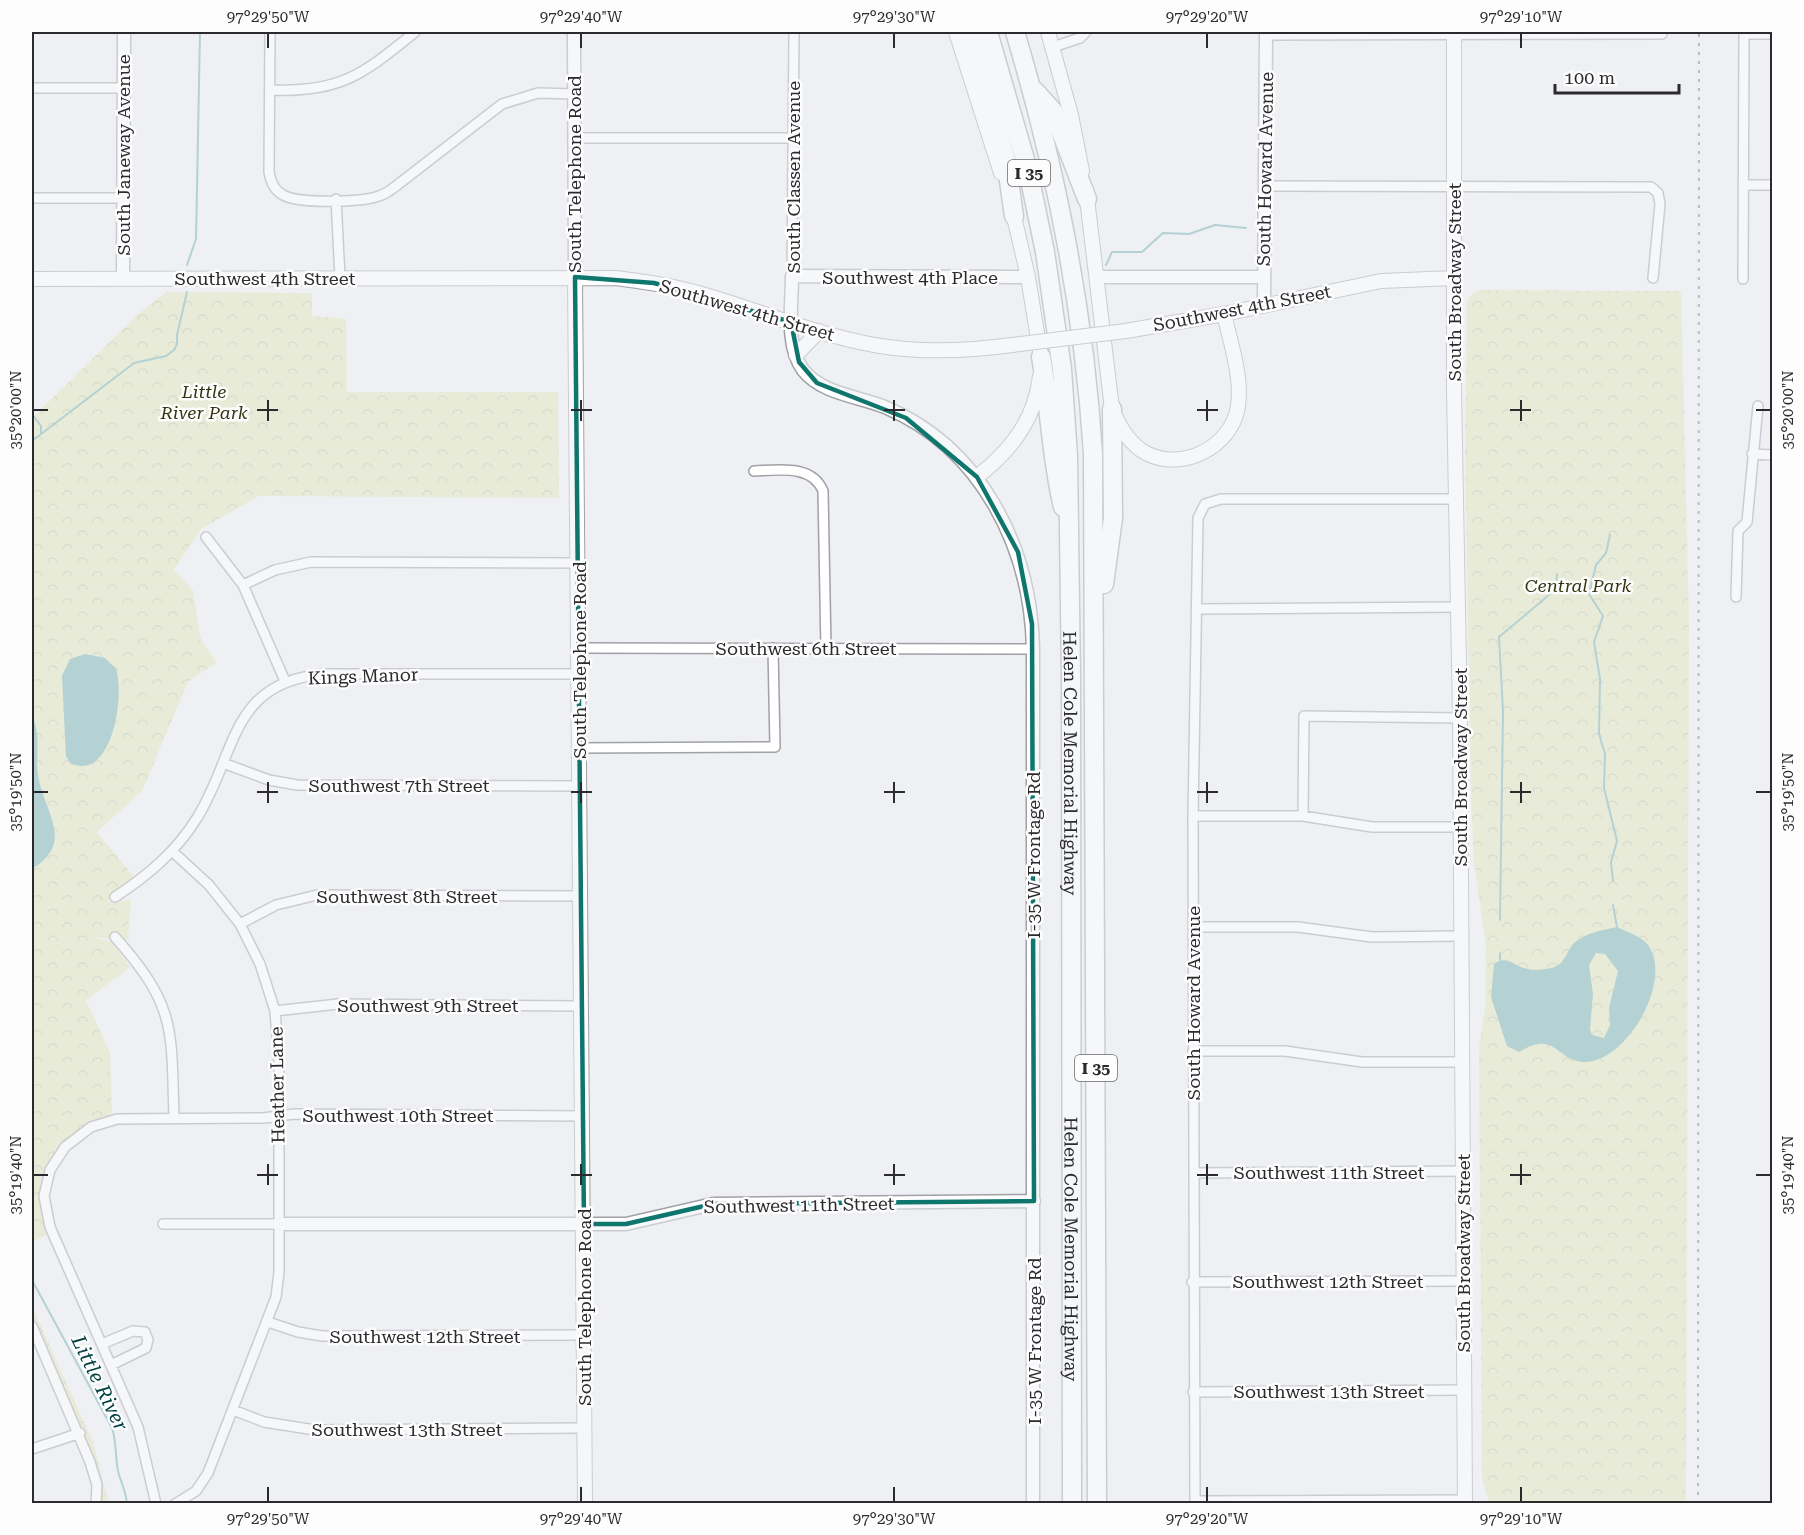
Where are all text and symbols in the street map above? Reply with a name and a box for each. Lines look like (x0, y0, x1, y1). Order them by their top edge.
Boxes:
text: 97°29'50"W (227, 8, 310, 26)
text: 97°29'40"W (540, 8, 623, 26)
text: 97°29'30"W (853, 8, 936, 26)
text: 97°29'20"W (1166, 8, 1249, 26)
text: 97°29'10"W (1480, 8, 1563, 26)
street label: South Janeway Avenue (113, 54, 134, 256)
scale bar (1555, 57, 1680, 95)
text: 100 m (1564, 67, 1615, 88)
street label: South Howard Avenue (1253, 72, 1277, 266)
street label: South Telephone Road (564, 75, 585, 273)
street label: South Classen Avenue (783, 81, 804, 273)
road number: I 35 (1008, 160, 1050, 186)
street label: South Broadway Street (1444, 182, 1465, 381)
street label: Southwest 4th Place (822, 267, 998, 288)
street label: Southwest 4th Street (175, 268, 356, 289)
street label: Southwest 4th Street (657, 275, 837, 345)
street label: Southwest 4th Street (1151, 280, 1333, 336)
text: 35°20'00"N (7, 370, 25, 450)
text: 35°20'00"N (1779, 370, 1797, 450)
park label: Little River Park (159, 381, 248, 423)
street label: South Telephone Road (569, 561, 590, 759)
park label: Central Park (1525, 575, 1632, 596)
street label: Helen Cole Memorial Highway (1060, 631, 1082, 896)
street label: Southwest 6th Street (716, 638, 897, 659)
street label: Kings Manor (307, 664, 419, 688)
street label: South Broadway Street (1450, 667, 1471, 866)
text: 35°19'50"N (7, 752, 25, 832)
text: 35°19'50"N (1779, 752, 1797, 832)
street label: I-35 W Frontage Rd (1023, 771, 1044, 939)
street label: Southwest 7th Street (309, 775, 490, 796)
street label: Southwest 8th Street (317, 886, 498, 907)
street label: South Howard Avenue (1183, 906, 1204, 1100)
street label: Southwest 9th Street (338, 995, 519, 1016)
street label: Heather Lane (265, 1026, 289, 1144)
road number: I 35 (1075, 1055, 1117, 1081)
street label: Southwest 10th Street (303, 1105, 494, 1126)
street label: Helen Cole Memorial Highway (1061, 1117, 1082, 1382)
text: 35°19'40"N (7, 1135, 25, 1215)
text: 35°19'40"N (1779, 1135, 1797, 1215)
street label: South Broadway Street (1453, 1153, 1474, 1352)
street label: Southwest 11th Street (1234, 1162, 1425, 1183)
street label: Southwest 11th Street (703, 1193, 895, 1217)
street label: South Telephone Road (574, 1208, 595, 1406)
street label: I-35 W Frontage Rd (1024, 1257, 1045, 1425)
street label: Southwest 12th Street (1233, 1271, 1424, 1292)
street label: Southwest 12th Street (330, 1326, 521, 1347)
water label: Little River (66, 1330, 134, 1435)
street label: Southwest 13th Street (1234, 1381, 1425, 1402)
street label: Southwest 13th Street (312, 1419, 503, 1440)
text: 97°29'50"W (227, 1510, 310, 1528)
text: 97°29'40"W (540, 1510, 623, 1528)
text: 97°29'30"W (853, 1510, 936, 1528)
text: 97°29'20"W (1166, 1510, 1249, 1528)
text: 97°29'10"W (1480, 1510, 1563, 1528)

